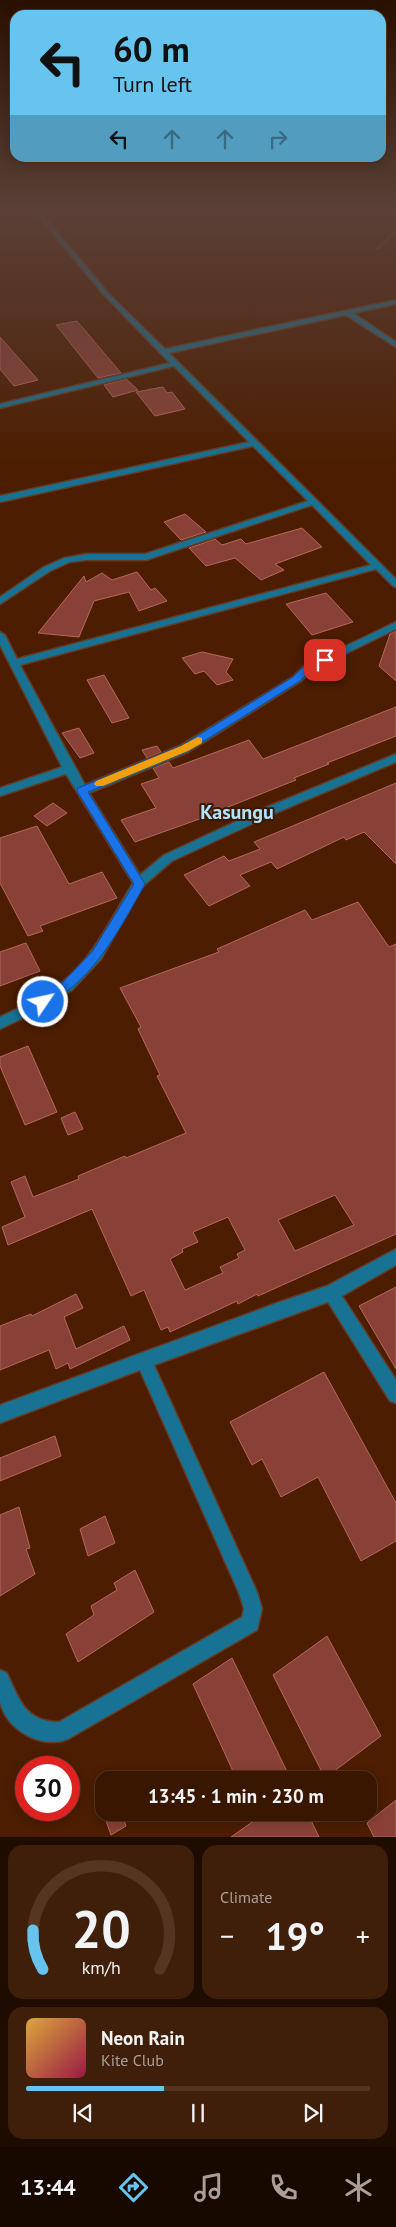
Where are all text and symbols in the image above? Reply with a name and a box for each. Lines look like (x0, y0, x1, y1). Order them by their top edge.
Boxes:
text: 60 m (113, 26, 190, 72)
icon: left (30, 30, 95, 95)
text: Turn left (113, 70, 192, 98)
icon: left (105, 125, 133, 153)
icon: ahead (158, 125, 186, 153)
icon: ahead (211, 125, 239, 153)
icon: right (264, 125, 292, 153)
pin (304, 639, 346, 681)
icon: arrive (311, 646, 339, 674)
district label: Kasungu (200, 799, 274, 825)
position arrow (16, 975, 68, 1027)
speed limit sign: 30 (15, 1756, 80, 1821)
text: 13:45 · 1 min · 230 m (148, 1784, 324, 1808)
text: Climate (220, 1887, 272, 1907)
text: 20 (72, 1895, 130, 1962)
text: 19° (265, 1911, 325, 1960)
text: − (220, 1917, 234, 1954)
text: + (356, 1917, 370, 1954)
text: km/h (81, 1956, 121, 1979)
text: Neon Rain (101, 2026, 185, 2050)
text: Kite Club (101, 2050, 164, 2070)
icon: previous (69, 2099, 97, 2127)
icon: pause (184, 2099, 212, 2127)
icon: next (299, 2099, 327, 2127)
icon: directions (116, 2170, 151, 2205)
icon: music (191, 2170, 226, 2205)
icon: phone (266, 2170, 301, 2205)
icon: climate (341, 2170, 376, 2205)
text: 13:44 (20, 2173, 76, 2201)

